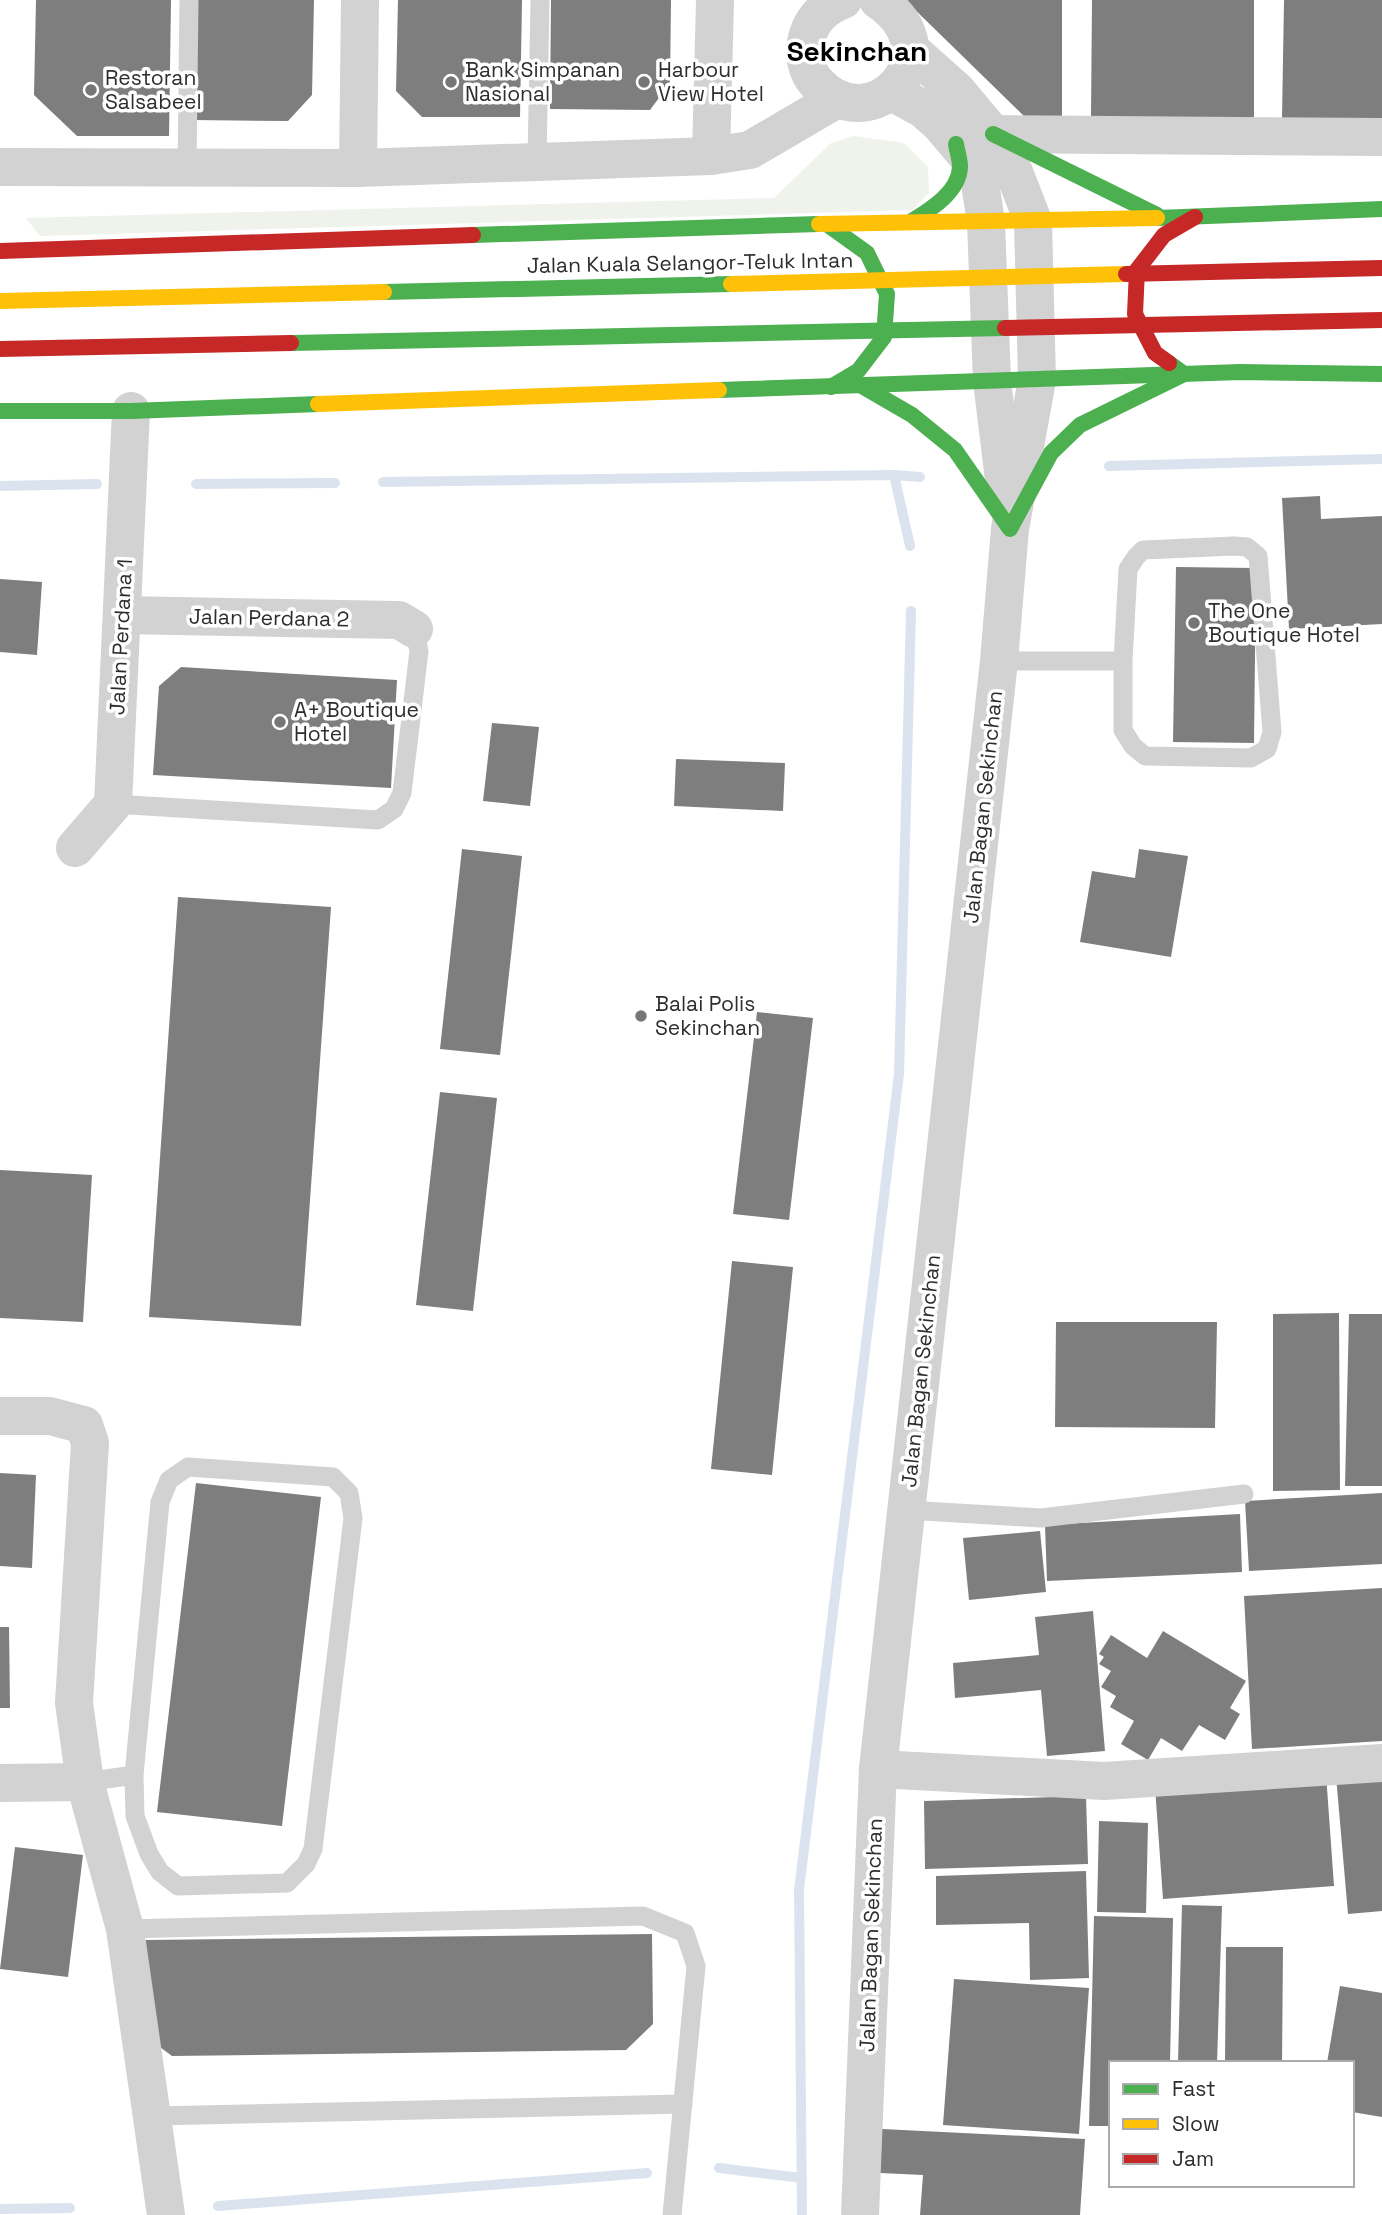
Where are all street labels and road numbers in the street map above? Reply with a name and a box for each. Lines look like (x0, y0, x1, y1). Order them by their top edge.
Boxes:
street label: Jalan Kuala Selangor-Teluk Intan (527, 246, 853, 279)
street label: Jalan Perdana 1 (103, 558, 138, 716)
street label: Jalan Perdana 2 (189, 603, 349, 632)
street label: Jalan Bagan Sekinchan (957, 689, 1008, 925)
street label: Jalan Bagan Sekinchan (895, 1253, 946, 1489)
street label: Jalan Bagan Sekinchan (853, 1818, 888, 2052)

